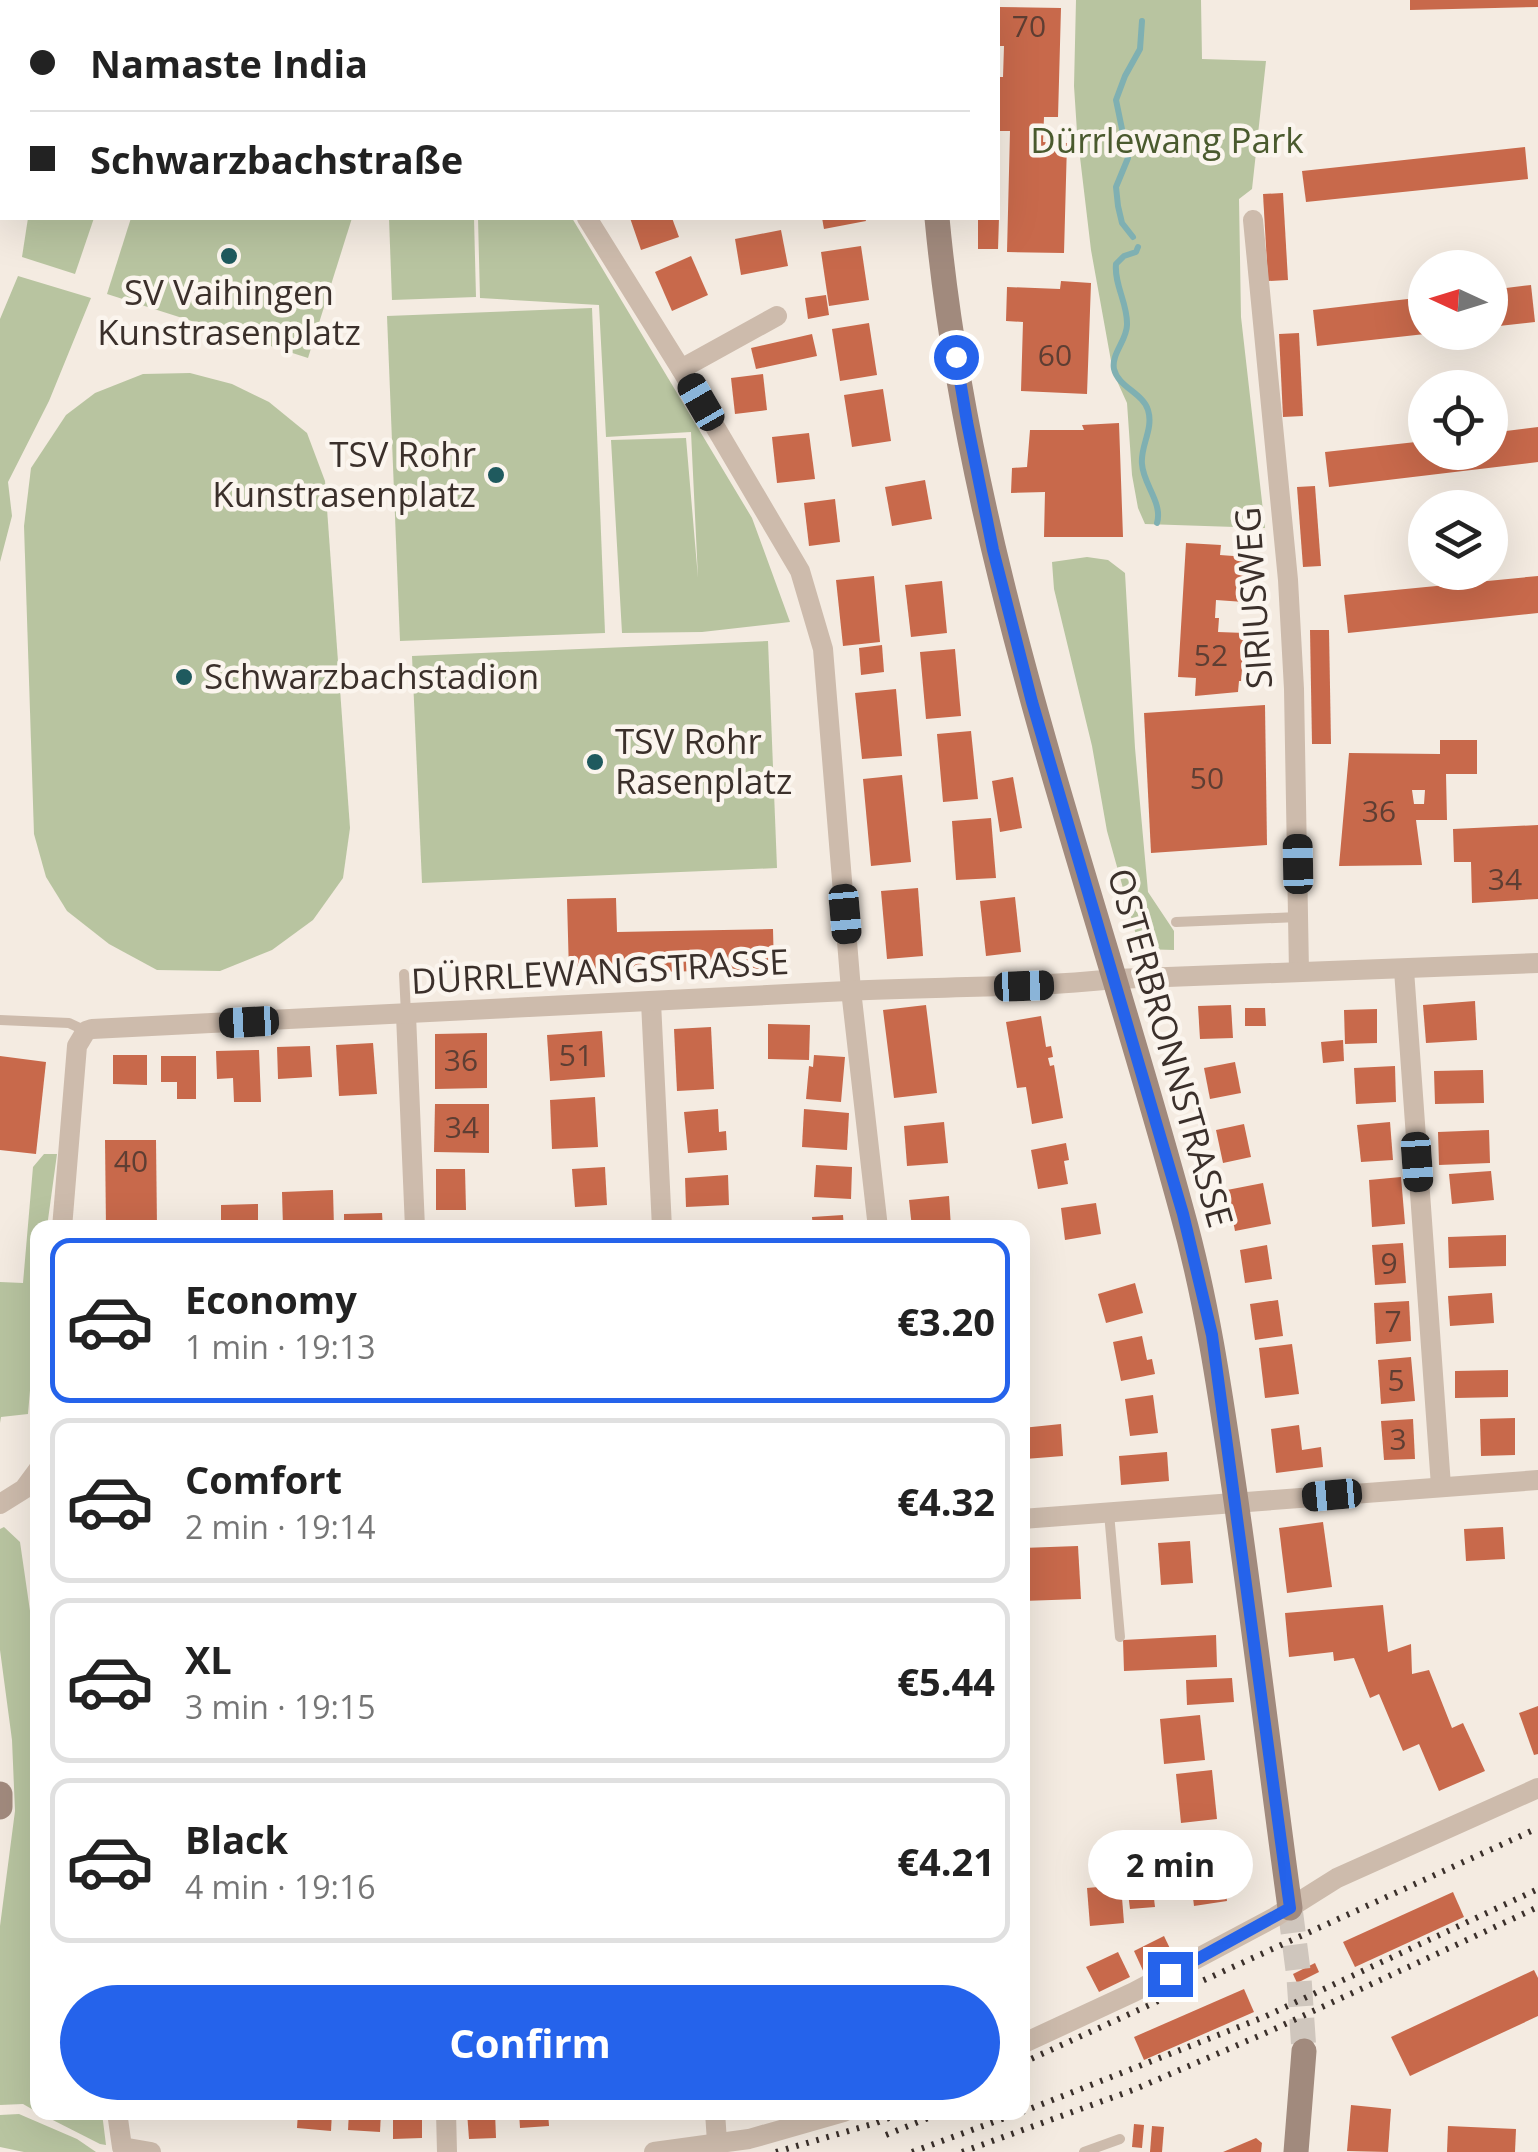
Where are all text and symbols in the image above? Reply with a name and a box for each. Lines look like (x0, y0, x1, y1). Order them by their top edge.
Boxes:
house number: 70 (1012, 5, 1046, 46)
text: Namaste India (90, 37, 368, 89)
park label: Dürrlewang Park (1030, 116, 1304, 163)
text: Schwarzbachstraße (90, 133, 463, 185)
marker: SV Vaihingen Kunstrasenplatz (218, 245, 240, 267)
north arrow (1408, 250, 1508, 350)
map controls (1408, 250, 1508, 590)
place label: SV Vaihingen Kunstrasenplatz (97, 268, 361, 355)
house number: 60 (1038, 334, 1072, 375)
route start (934, 335, 979, 380)
car (673, 369, 729, 435)
button: locate (1408, 370, 1508, 470)
place label: TSV Rohr Kunstrasenplatz (212, 430, 476, 517)
marker: TSV Rohr Kunstrasenplatz (485, 464, 507, 486)
button: layers (1408, 490, 1508, 590)
street label: SIRIUSWEG (1223, 506, 1282, 691)
house number: 52 (1194, 634, 1228, 675)
place label: Schwarzbachstadion (204, 652, 539, 699)
marker: Schwarzbachstadion (173, 666, 195, 688)
place label: TSV Rohr Rasenplatz (615, 717, 792, 804)
marker: TSV Rohr Rasenplatz (584, 751, 606, 773)
house number: 50 (1190, 757, 1224, 798)
house number: 36 (1362, 790, 1396, 831)
car (1282, 834, 1314, 894)
house number: 34 (1488, 858, 1522, 899)
street label: OSTERBRONNSTRASSE (1098, 863, 1245, 1232)
car (827, 883, 863, 945)
street label: DÜRRLEWANGSTRASSE (410, 937, 790, 1004)
car (993, 970, 1055, 1002)
car (218, 1005, 280, 1039)
house number: 51 (559, 1034, 593, 1075)
house number: 36 (444, 1039, 478, 1080)
house number: 34 (445, 1106, 479, 1147)
car (1400, 1131, 1434, 1193)
house number: 40 (114, 1140, 148, 1181)
house number: 9 (1380, 1242, 1398, 1283)
text: Economy (185, 1273, 357, 1325)
icon: car (65, 1276, 155, 1366)
text: €3.20 (897, 1295, 995, 1347)
house number: 7 (1384, 1300, 1402, 1341)
text: 1 min · 19:13 (185, 1325, 376, 1368)
house number: 5 (1387, 1359, 1405, 1400)
house number: 3 (1389, 1418, 1407, 1459)
text: Comfort (185, 1453, 342, 1505)
icon: car (65, 1456, 155, 1546)
text: €4.32 (897, 1475, 995, 1527)
car (1301, 1477, 1363, 1513)
text: 2 min · 19:14 (185, 1505, 376, 1548)
text: XL (185, 1633, 232, 1685)
icon: car (65, 1636, 155, 1726)
text: €5.44 (897, 1655, 995, 1707)
text: 3 min · 19:15 (185, 1685, 376, 1728)
text: Black (185, 1813, 288, 1865)
icon: car (65, 1816, 155, 1906)
callout: 2 min (1088, 1829, 1252, 1899)
text: €4.21 (897, 1835, 995, 1887)
text: 2 min (1126, 1843, 1215, 1886)
text: 4 min · 19:16 (185, 1865, 376, 1908)
route end (1148, 1952, 1193, 1997)
button: Confirm (60, 1985, 1000, 2100)

